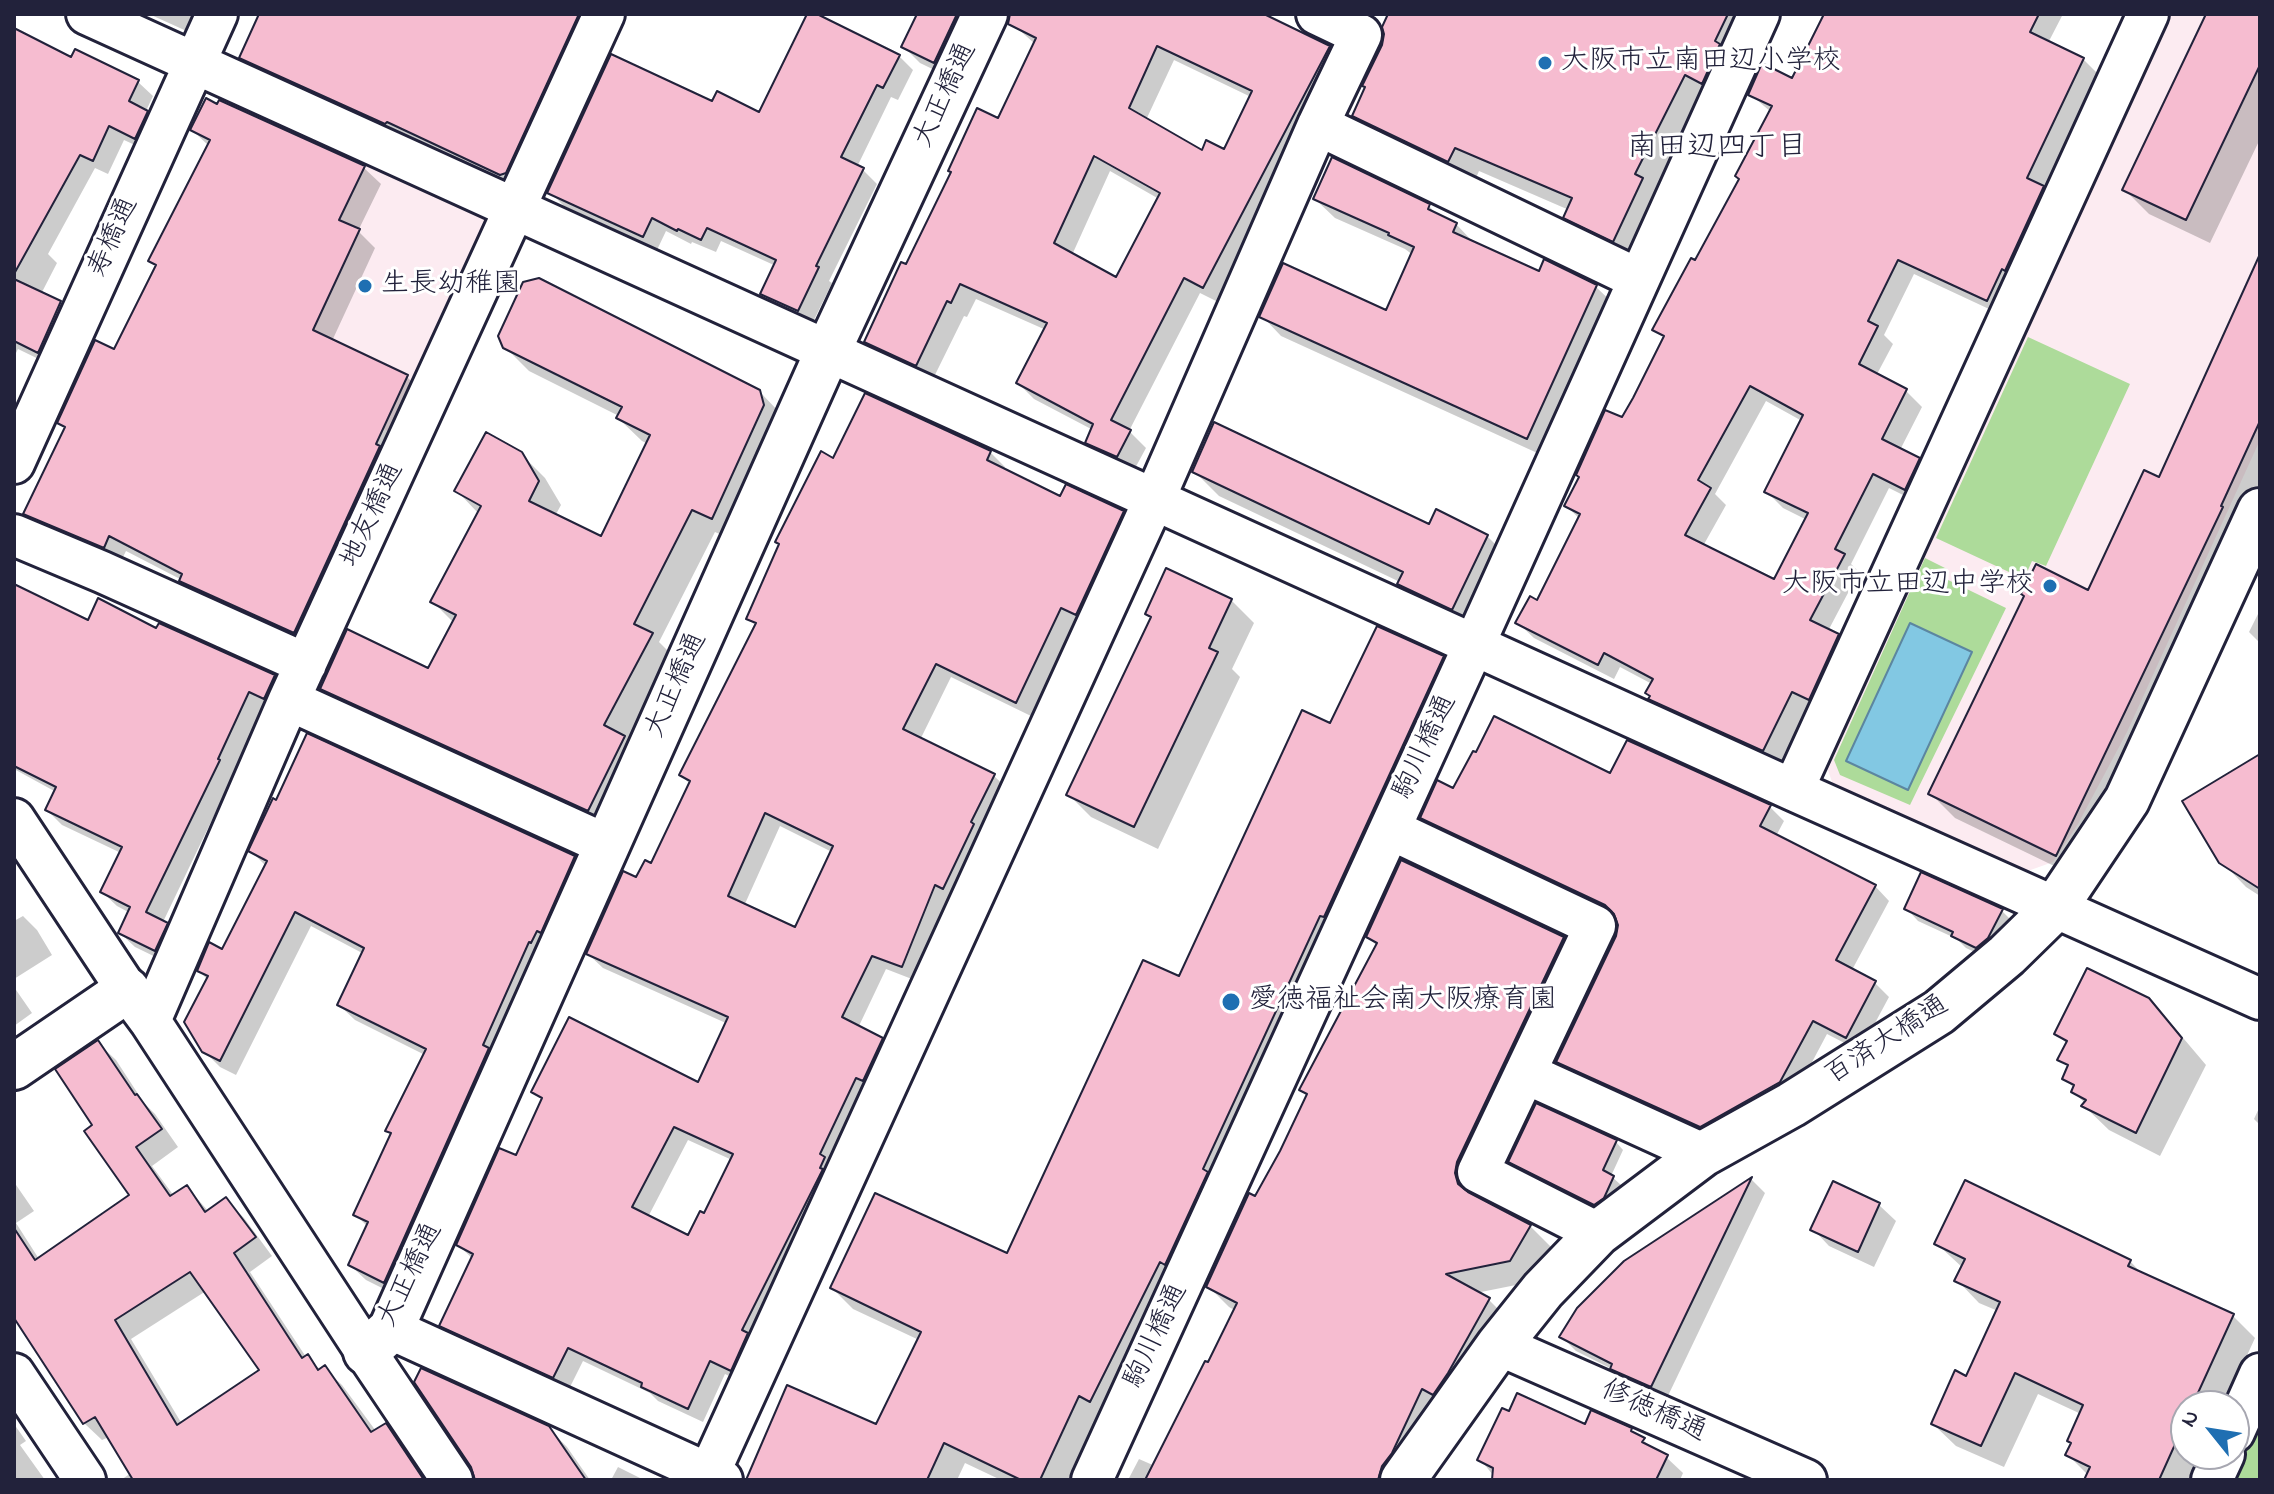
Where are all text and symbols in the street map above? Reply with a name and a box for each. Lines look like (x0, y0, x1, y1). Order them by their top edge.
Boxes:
street label: 大正橋通 (908, 38, 986, 154)
place label: 大阪市立南田辺小学校 (1561, 46, 1841, 80)
marker: 大阪市立南田辺小学校 (1536, 54, 1554, 72)
district label: 南田辺四丁目 (1627, 132, 1807, 168)
street label: 寿橋通 (83, 193, 147, 283)
place label: 生長幼稚園 (381, 269, 521, 303)
marker: 生長幼稚園 (356, 277, 374, 295)
street label: 地友橋通 (335, 458, 413, 574)
place label: 大阪市立田辺中学校 (1782, 569, 2034, 603)
marker: 大阪市立田辺中学校 (2041, 577, 2059, 595)
street label: 大正橋通 (640, 628, 716, 744)
street label: 駒川橋通 (1388, 690, 1466, 806)
place label: 愛徳福祉会南大阪療育園 (1249, 985, 1557, 1019)
street label: 百済大橋通 (1820, 990, 1956, 1094)
marker: 愛徳福祉会南大阪療育園 (1220, 991, 1242, 1013)
street label: 大正橋通 (372, 1218, 452, 1334)
street label: 駒川橋通 (1119, 1279, 1197, 1395)
street label: 修徳橋通 (1595, 1375, 1711, 1451)
north arrow (2170, 1390, 2250, 1470)
text: N (2173, 1405, 2209, 1433)

